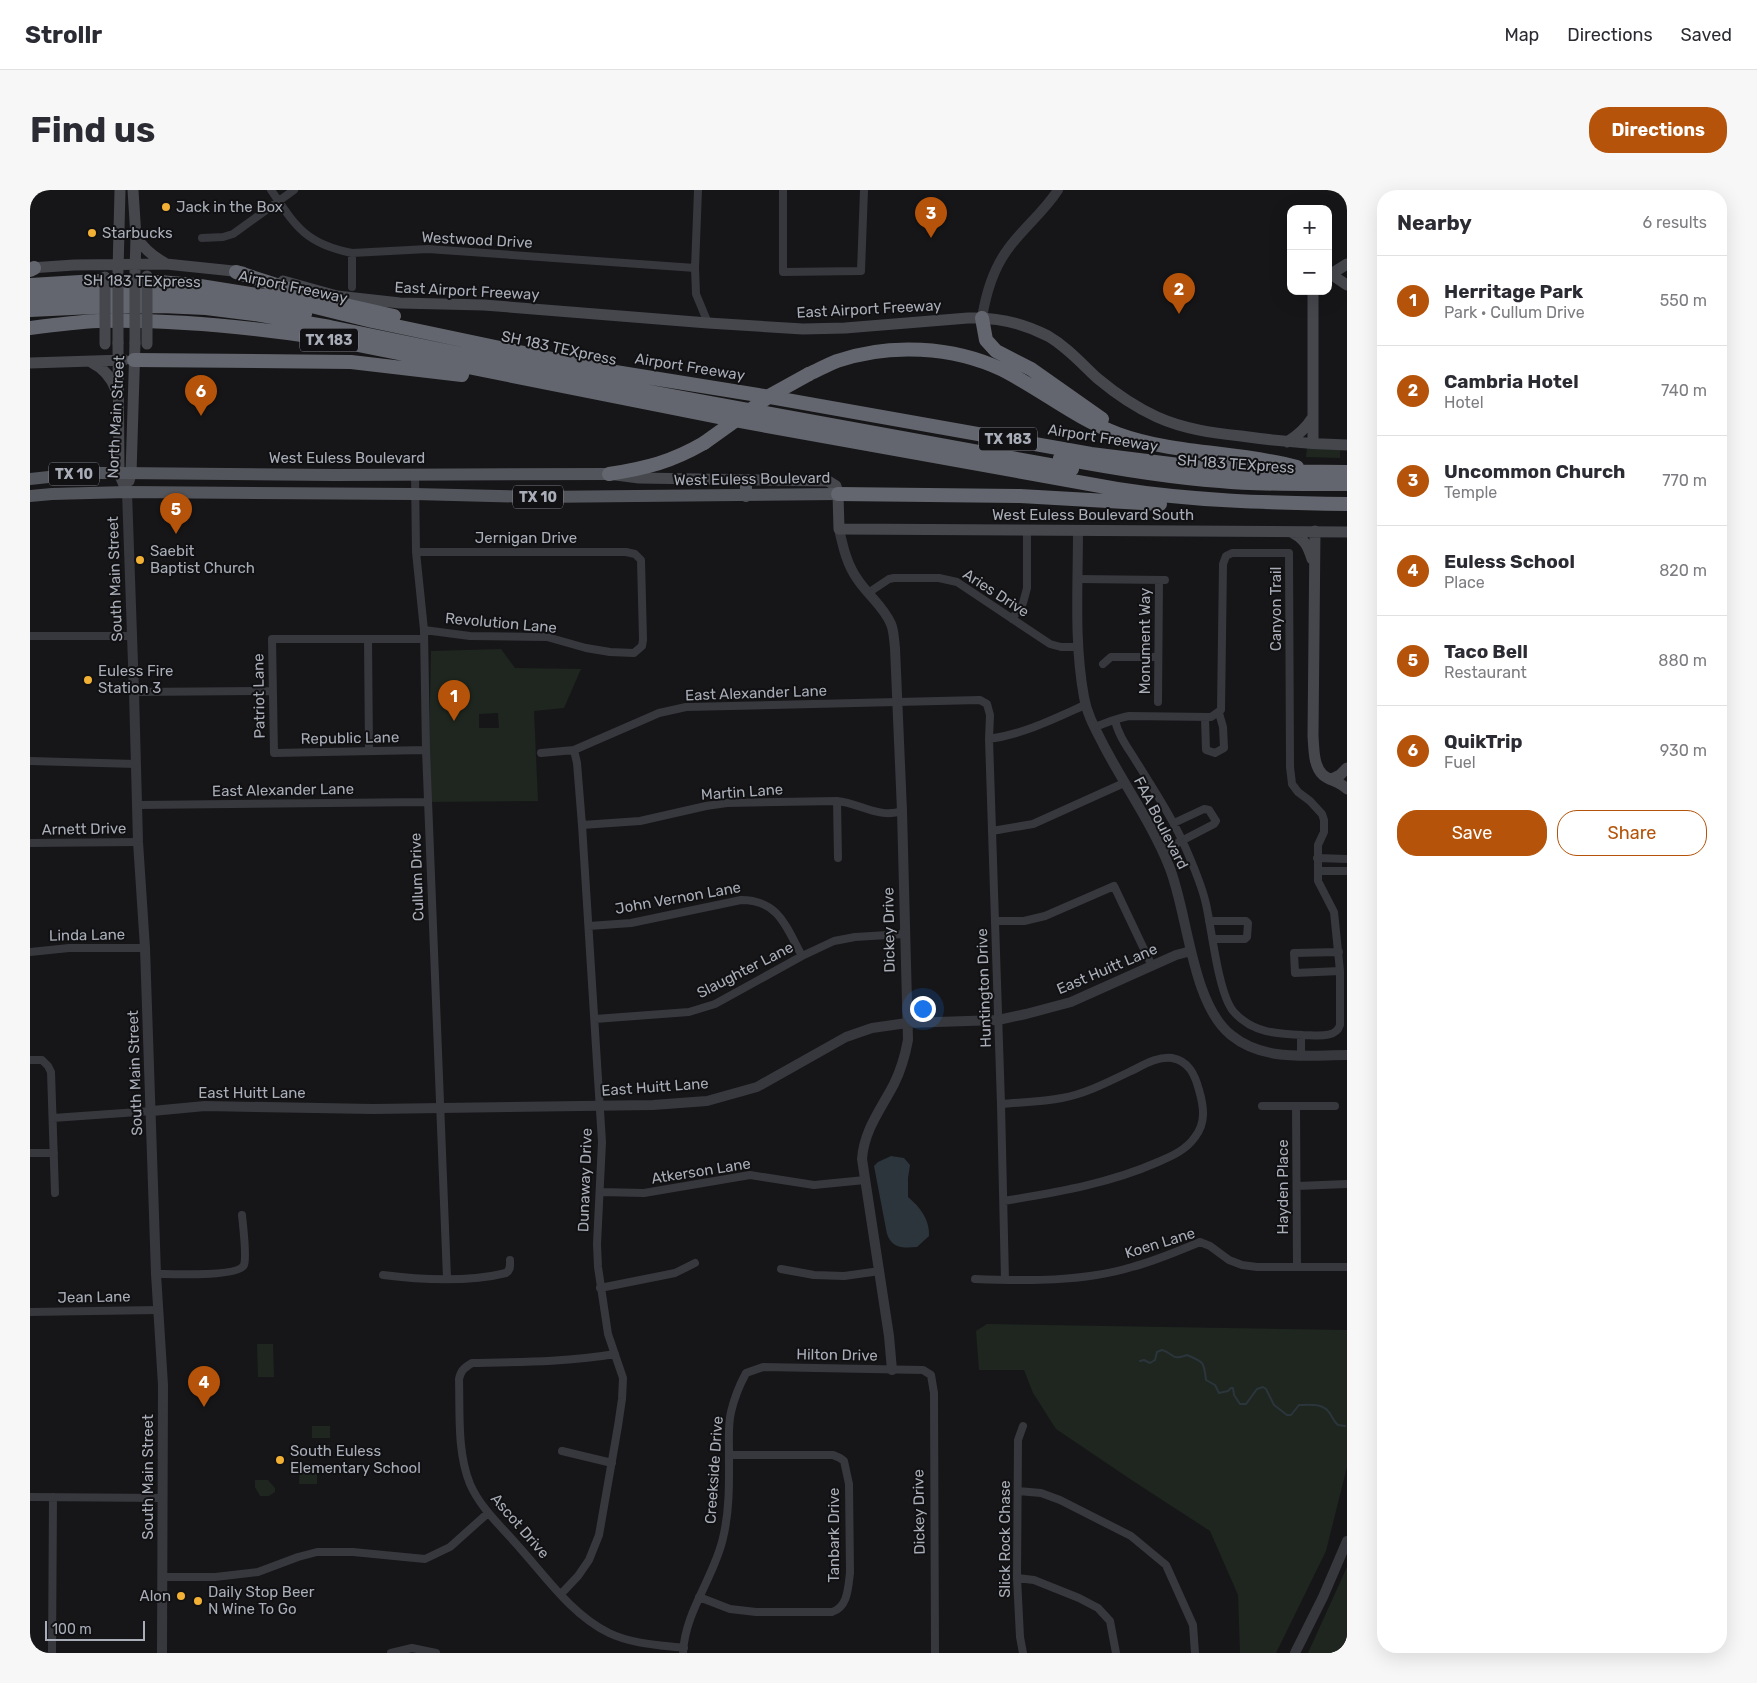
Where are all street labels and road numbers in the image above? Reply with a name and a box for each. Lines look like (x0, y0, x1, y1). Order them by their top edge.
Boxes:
street label: Westwood Drive (421, 228, 533, 252)
street label: Airport Freeway (237, 267, 349, 307)
street label: SH 183 TEXpress (83, 271, 201, 291)
street label: East Airport Freeway (394, 278, 540, 304)
street label: East Airport Freeway (796, 296, 942, 322)
street label: SH 183 TEXpress (500, 327, 619, 369)
road number: TX 183 (300, 328, 358, 352)
street label: Airport Freeway (634, 349, 746, 385)
street label: North Main Street (104, 355, 128, 479)
street label: Airport Freeway (1047, 420, 1159, 456)
road number: TX 183 (979, 428, 1037, 450)
street label: West Euless Boulevard (269, 449, 425, 467)
street label: SH 183 TEXpress (1177, 451, 1296, 477)
road number: TX 10 (49, 462, 99, 486)
street label: West Euless Boulevard (674, 469, 830, 489)
road number: TX 10 (513, 486, 563, 508)
street label: West Euless Boulevard South (992, 506, 1194, 524)
street label: South Main Street (104, 516, 126, 642)
street label: Jernigan Drive (475, 529, 577, 547)
street label: Aries Drive (960, 565, 1032, 621)
street label: Canyon Trail (1267, 567, 1285, 651)
street label: Monument Way (1136, 588, 1154, 694)
street label: Revolution Lane (444, 609, 558, 637)
street label: Patriot Lane (249, 653, 269, 739)
street label: East Alexander Lane (685, 682, 827, 704)
street label: Republic Lane (301, 728, 399, 748)
street label: FAA Boulevard (1130, 774, 1192, 872)
street label: East Alexander Lane (212, 780, 354, 800)
street label: Martin Lane (700, 780, 784, 804)
street label: Arnett Drive (41, 819, 127, 839)
street label: Cullum Drive (406, 832, 428, 922)
street label: John Vernon Lane (614, 878, 742, 918)
street label: Dickey Drive (879, 887, 899, 973)
street label: Linda Lane (49, 925, 125, 945)
street label: Huntington Drive (973, 928, 995, 1048)
street label: Slaughter Lane (694, 938, 796, 1002)
street label: East Huitt Lane (1054, 940, 1160, 998)
street label: South Main Street (124, 1010, 146, 1136)
street label: East Huitt Lane (601, 1074, 709, 1100)
street label: East Huitt Lane (198, 1084, 306, 1102)
street label: Dunaway Drive (574, 1128, 596, 1232)
street label: Hayden Place (1274, 1139, 1292, 1235)
street label: Atkerson Lane (650, 1154, 752, 1188)
street label: Koen Lane (1123, 1224, 1197, 1262)
street label: Jean Lane (57, 1287, 131, 1307)
street label: Hilton Drive (796, 1345, 878, 1365)
street label: South Main Street (139, 1414, 157, 1540)
street label: Creekside Drive (701, 1415, 727, 1525)
street label: Dickey Drive (909, 1469, 929, 1555)
street label: Slick Rock Chase (996, 1480, 1014, 1598)
street label: Tanbark Drive (825, 1488, 843, 1582)
street label: Ascot Drive (487, 1490, 553, 1562)

